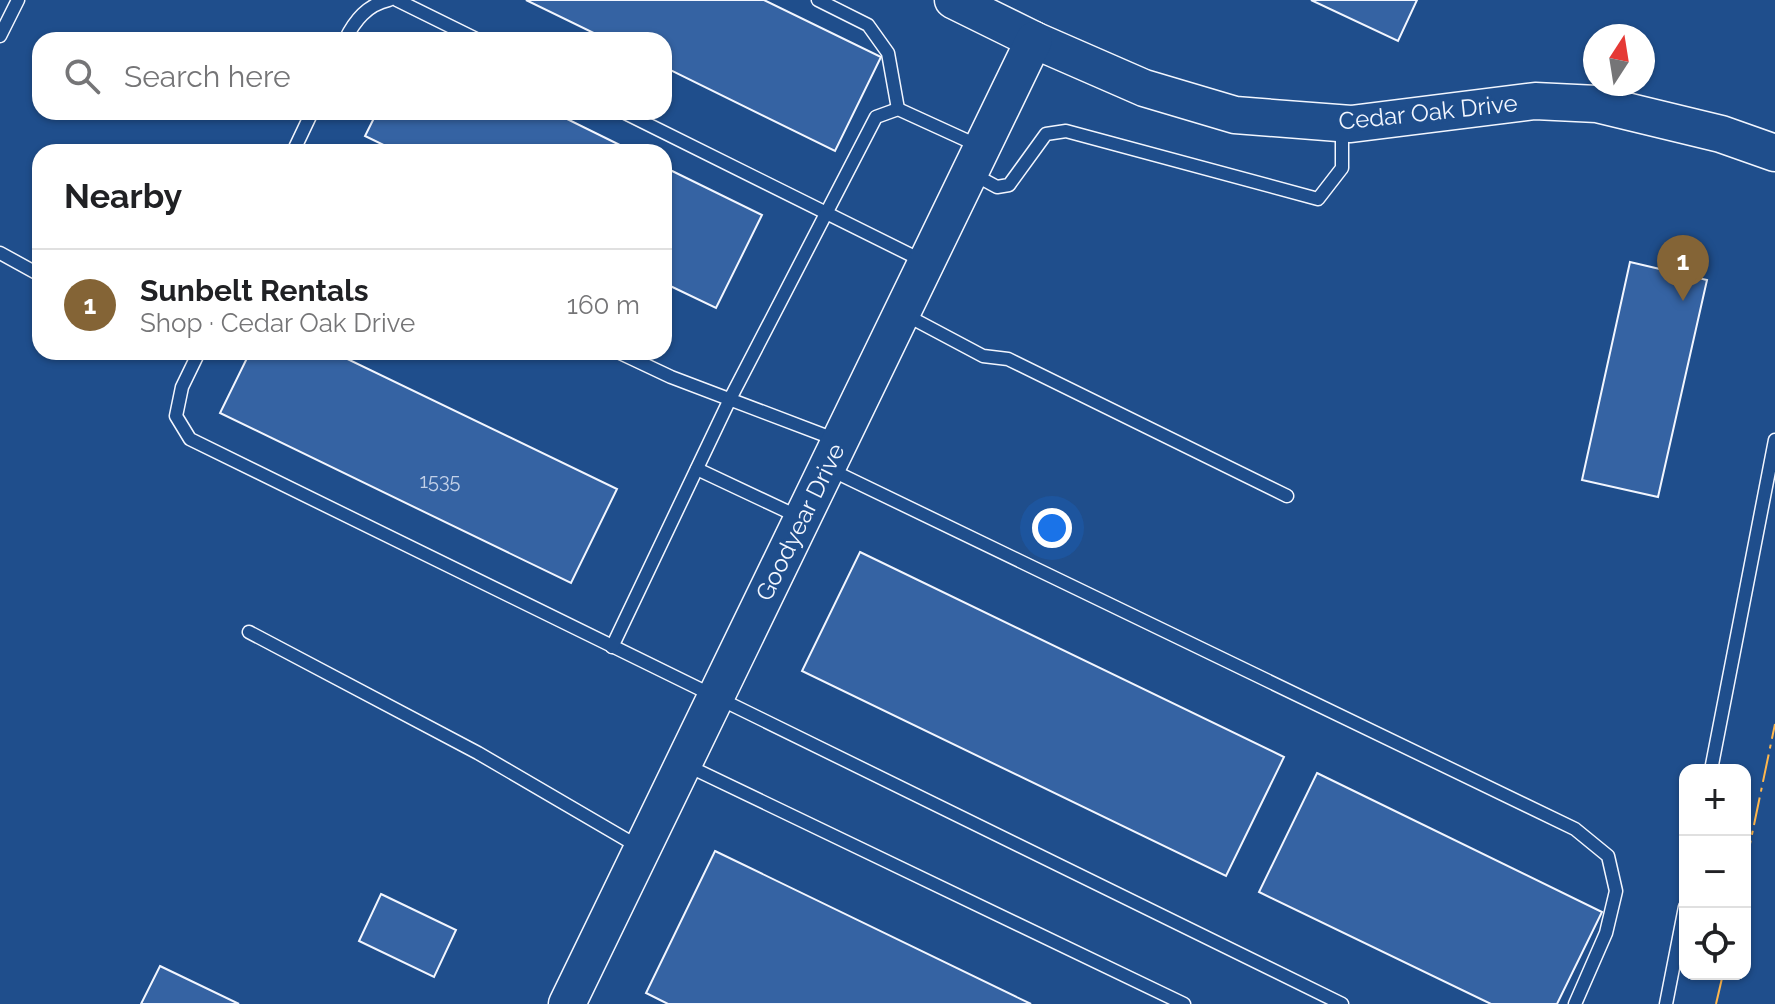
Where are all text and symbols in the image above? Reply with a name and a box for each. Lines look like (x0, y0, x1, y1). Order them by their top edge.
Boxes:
north arrow (1583, 24, 1655, 96)
search box (32, 32, 672, 120)
icon: search (60, 54, 104, 98)
text: Search here (124, 59, 291, 94)
street label: Cedar Oak Drive (1337, 88, 1519, 136)
text: Nearby (64, 176, 182, 216)
pin: 1 (1657, 235, 1709, 301)
text: Sunbelt Rentals (140, 273, 369, 308)
text: 1 (84, 290, 96, 320)
text: 160 m (567, 290, 640, 320)
text: Shop · Cedar Oak Drive (140, 308, 415, 338)
street label: Goodyear Drive (749, 439, 851, 605)
house number: 1535 (419, 469, 461, 493)
your location (1032, 508, 1072, 548)
map controls (1679, 764, 1751, 980)
button: + (1679, 764, 1751, 836)
button: − (1679, 836, 1751, 908)
button: locate (1679, 908, 1751, 980)

